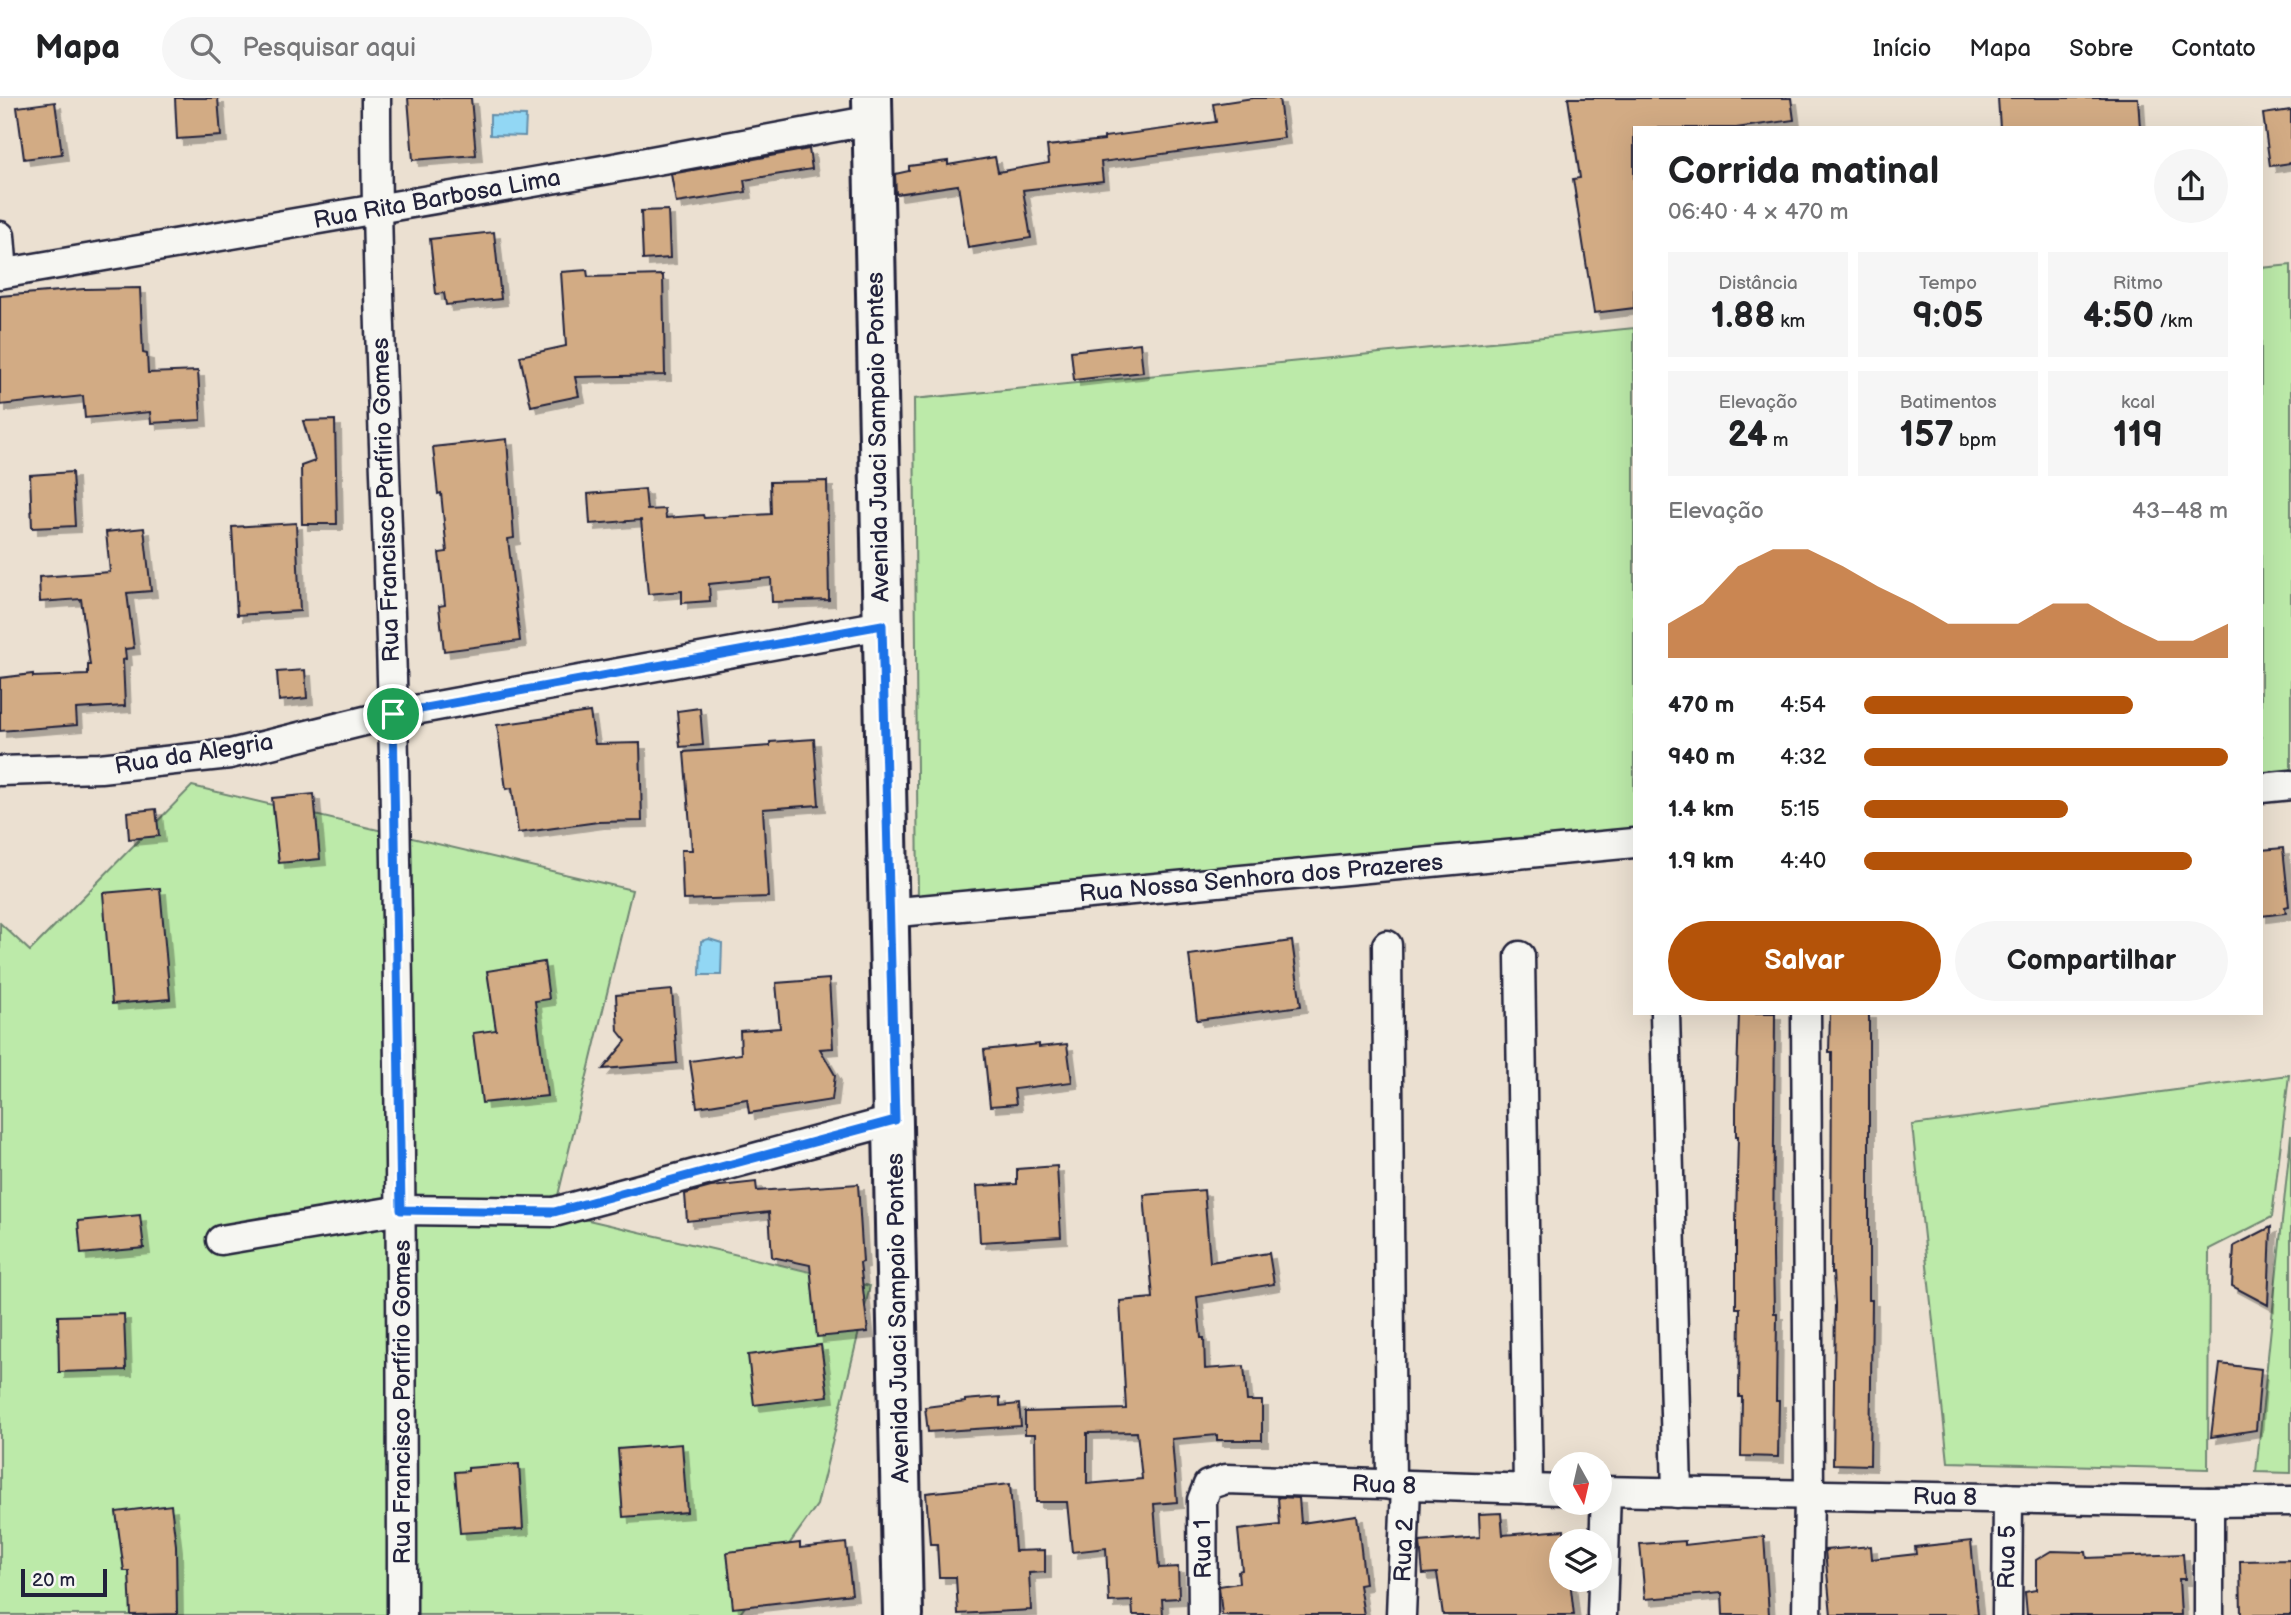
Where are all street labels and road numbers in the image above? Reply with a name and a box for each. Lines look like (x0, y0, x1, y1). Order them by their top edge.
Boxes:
street label: Rua Rita Barbosa Lima (311, 163, 563, 235)
street label: Avenida Juaci Sampaio Pontes (861, 272, 895, 602)
street label: Rua Francisco Porfírio Gomes (366, 337, 406, 663)
street label: Rua da Alegria (113, 727, 275, 781)
street label: Rua Nossa Senhora dos Prazeres (1078, 848, 1444, 908)
street label: Avenida Juaci Sampaio Pontes (881, 1153, 915, 1483)
street label: Rua Francisco Porfírio Gomes (388, 1240, 417, 1564)
street label: Rua 8 (1351, 1469, 1417, 1501)
street label: Rua 8 (1913, 1482, 1977, 1512)
street label: Rua 2 (1388, 1517, 1420, 1583)
street label: Rua 1 (1188, 1519, 1218, 1579)
street label: Rua 5 (1992, 1525, 2022, 1589)

